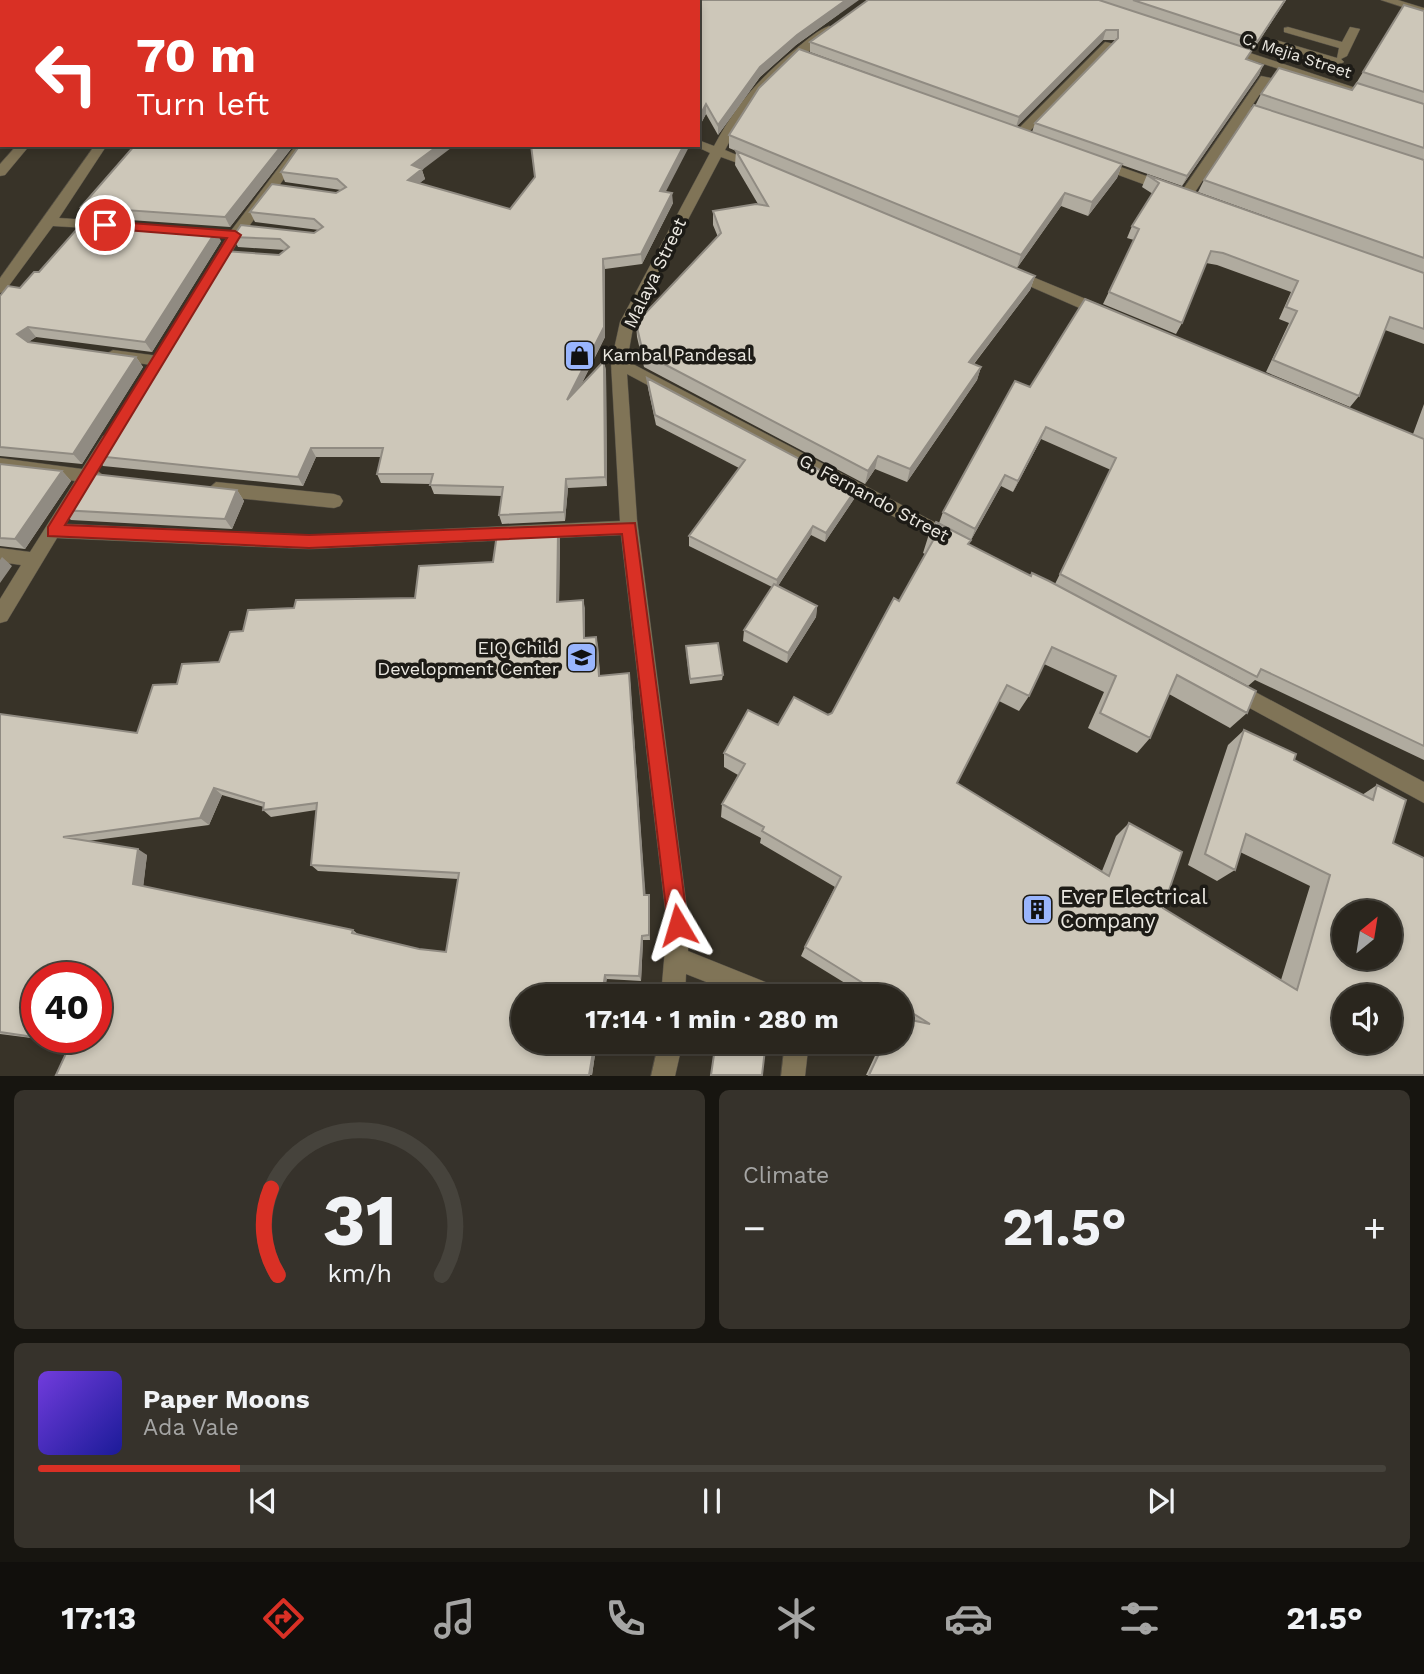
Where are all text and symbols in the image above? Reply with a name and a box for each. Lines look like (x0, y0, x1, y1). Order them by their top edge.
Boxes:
text: 70 m (136, 26, 256, 84)
icon: left (21, 28, 112, 119)
street label: C. Mejia Street (1240, 29, 1354, 82)
text: Turn left (136, 85, 269, 123)
pin (75, 195, 135, 255)
icon: arrive (86, 206, 124, 244)
street label: Malaya Street (619, 214, 690, 331)
shop icon: Kambal Pandesal (562, 338, 596, 372)
place label: Kambal Pandesal (602, 344, 753, 365)
street label: G. Fernando Street (796, 449, 953, 546)
place label: EIQ Child Development Center (377, 637, 559, 679)
school or university icon: EIQ Child Development Center (565, 641, 599, 675)
place label: Ever Electrical Company (1060, 884, 1208, 933)
position arrow (641, 888, 715, 962)
building icon: Ever Electrical Company (1020, 892, 1054, 926)
north arrow (1332, 900, 1402, 970)
map controls (1332, 900, 1402, 1054)
speed limit sign: 40 (21, 962, 112, 1053)
button: sound (1332, 984, 1402, 1054)
text: 17:14 · 1 min · 280 m (585, 1004, 839, 1034)
text: Climate (743, 1162, 829, 1189)
text: 31 (322, 1178, 397, 1264)
text: 21.5° (1002, 1197, 1127, 1258)
text: − (743, 1206, 766, 1250)
text: + (1363, 1206, 1386, 1250)
text: km/h (327, 1259, 392, 1288)
text: Paper Moons (143, 1384, 310, 1414)
text: Ada Vale (143, 1414, 239, 1441)
icon: previous (244, 1482, 282, 1520)
icon: pause (693, 1482, 731, 1520)
icon: next (1142, 1482, 1180, 1520)
icon: directions (259, 1594, 308, 1643)
icon: music (430, 1594, 479, 1643)
icon: phone (601, 1594, 650, 1643)
icon: climate (772, 1594, 821, 1643)
icon: car (944, 1594, 993, 1643)
icon: filters (1115, 1594, 1164, 1643)
text: 17:13 (61, 1599, 136, 1637)
text: 21.5° (1286, 1599, 1363, 1637)

